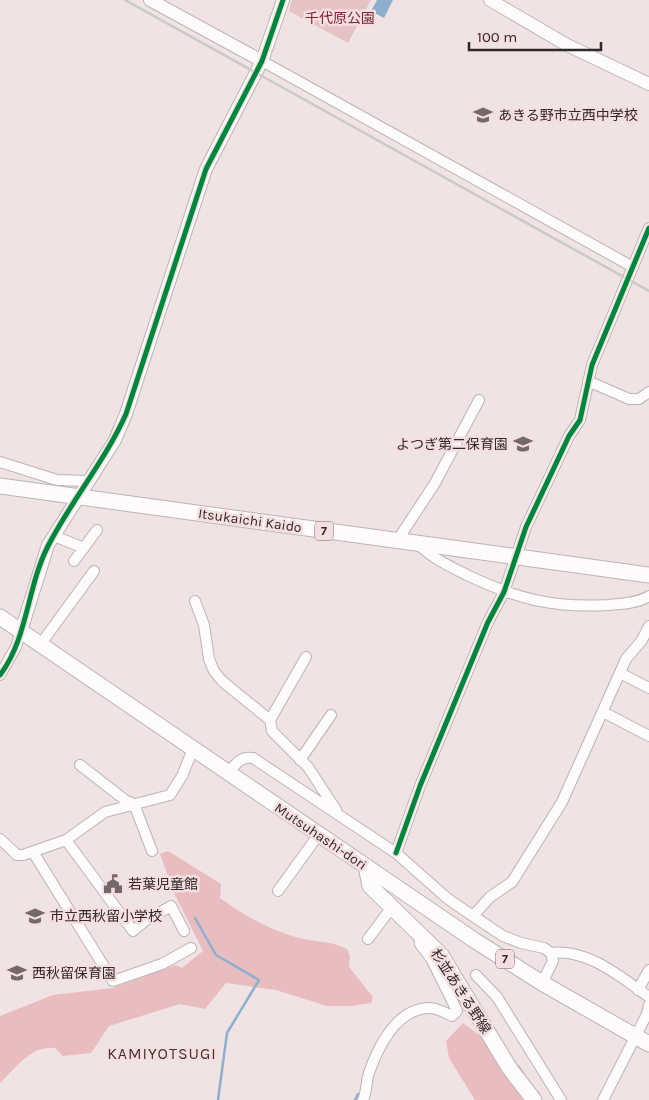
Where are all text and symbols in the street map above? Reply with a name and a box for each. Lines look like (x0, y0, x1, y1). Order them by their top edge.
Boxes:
park label: 千代原公園 (305, 10, 375, 27)
scale bar (469, 20, 602, 52)
text: 100 m (477, 28, 517, 46)
school or university icon: あきる野市立西中学校 (472, 104, 494, 126)
place label: あきる野市立西中学校 (498, 107, 638, 124)
school or university icon: よつぎ第二保育園 (512, 433, 534, 455)
place label: よつぎ第二保育園 (396, 436, 508, 453)
street label: Itsukaichi Kaido (197, 505, 303, 536)
road number: 7 (315, 522, 333, 540)
street label: Mutsuhashi-dori (271, 799, 370, 874)
public building icon: 若葉児童館 (102, 873, 124, 895)
place label: 若葉児童館 (128, 876, 198, 893)
school or university icon: 市立西秋留小学校 (24, 905, 46, 927)
place label: 市立西秋留小学校 (50, 908, 162, 925)
street label: 杉並あきる野線 (427, 946, 494, 1037)
road number: 7 (496, 950, 514, 969)
school or university icon: 西秋留保育園 (6, 962, 28, 984)
place label: 西秋留保育園 (32, 965, 116, 982)
district label: KAMIYOTSUGI (107, 1044, 217, 1063)

